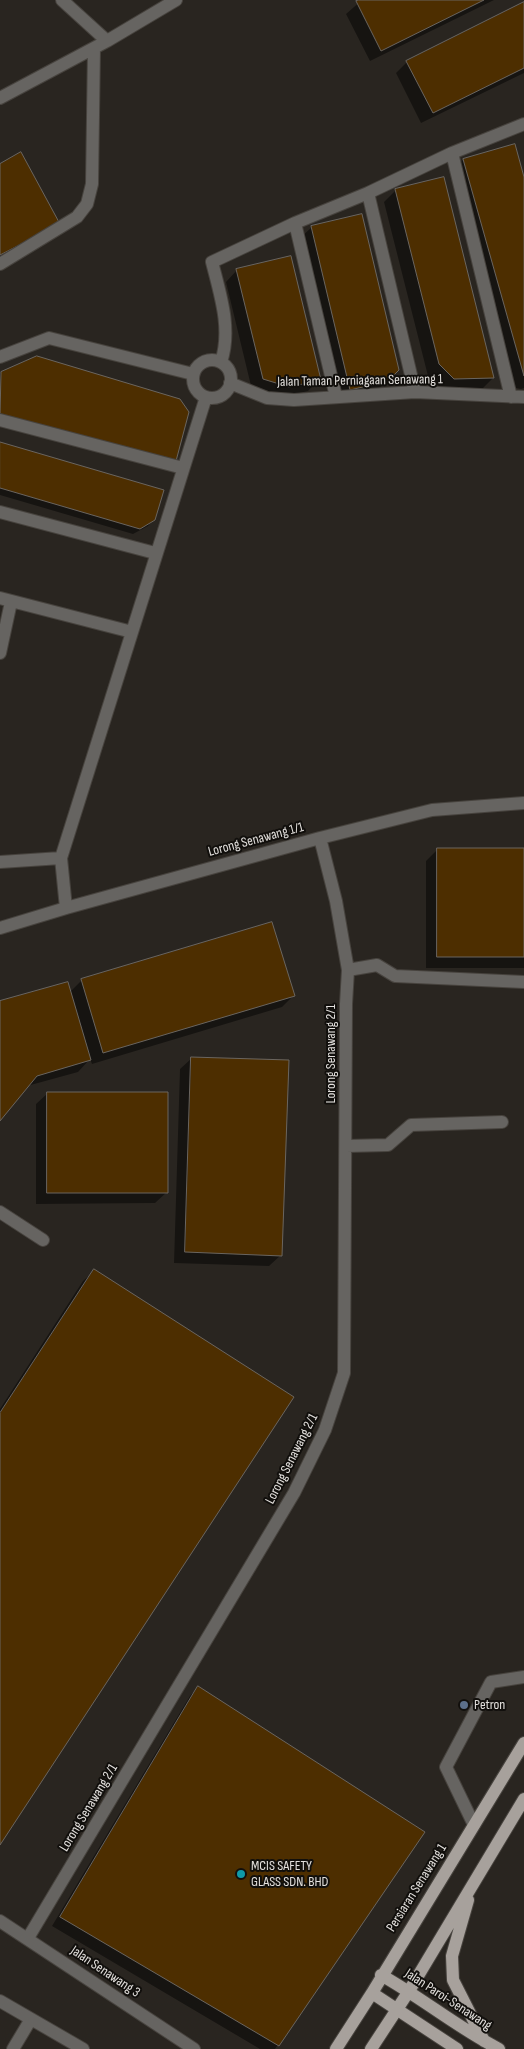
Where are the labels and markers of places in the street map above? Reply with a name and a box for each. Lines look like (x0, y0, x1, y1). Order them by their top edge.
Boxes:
place label: Petron (474, 1697, 505, 1713)
marker: Petron (458, 1699, 470, 1711)
place label: MCIS SAFETY GLASS SDN. BHD (251, 1858, 328, 1890)
marker: MCIS SAFETY GLASS SDN. BHD (235, 1868, 247, 1880)

